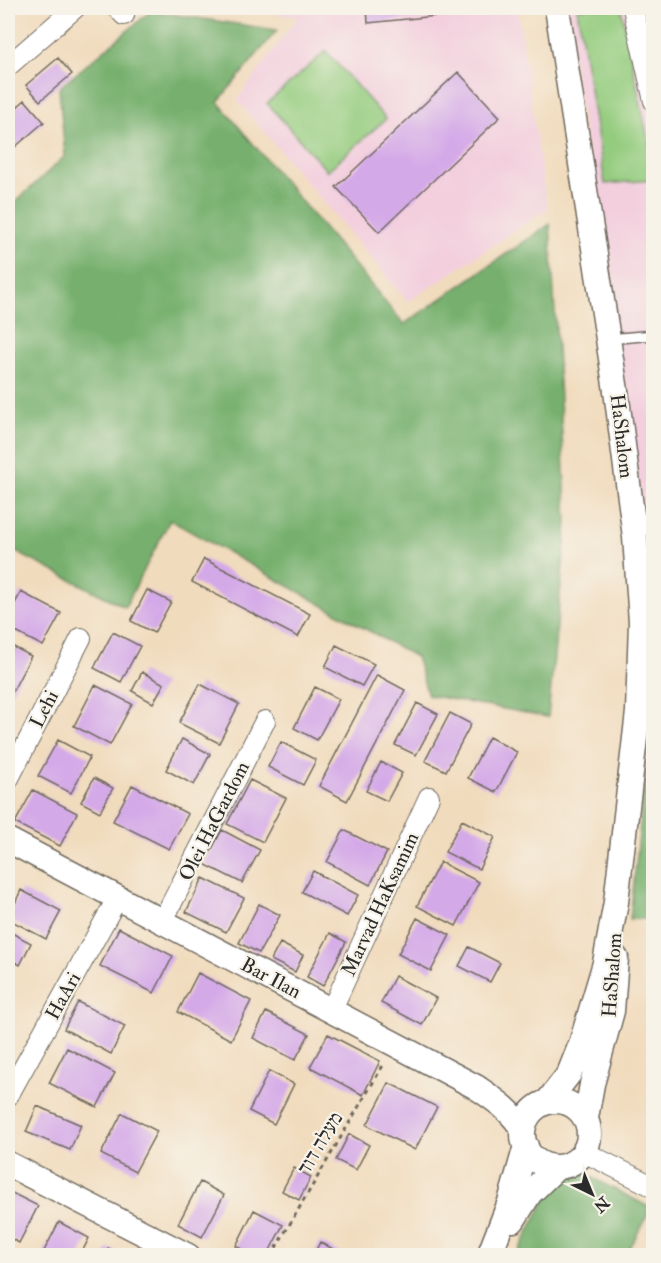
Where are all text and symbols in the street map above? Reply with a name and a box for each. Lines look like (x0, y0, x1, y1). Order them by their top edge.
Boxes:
street label: HaShalom (604, 392, 640, 480)
street label: Lehi (24, 686, 64, 732)
street label: Olei HaGardom (173, 757, 255, 885)
street label: Marvad HaKsamim (336, 828, 424, 980)
street label: HaShalom (597, 931, 627, 1018)
street label: Bar Ilan (237, 952, 305, 1004)
street label: HaAri (40, 968, 86, 1024)
street label: מעלה דוד (292, 1107, 348, 1179)
north arrow (562, 1164, 622, 1224)
text: N (589, 1191, 614, 1217)

